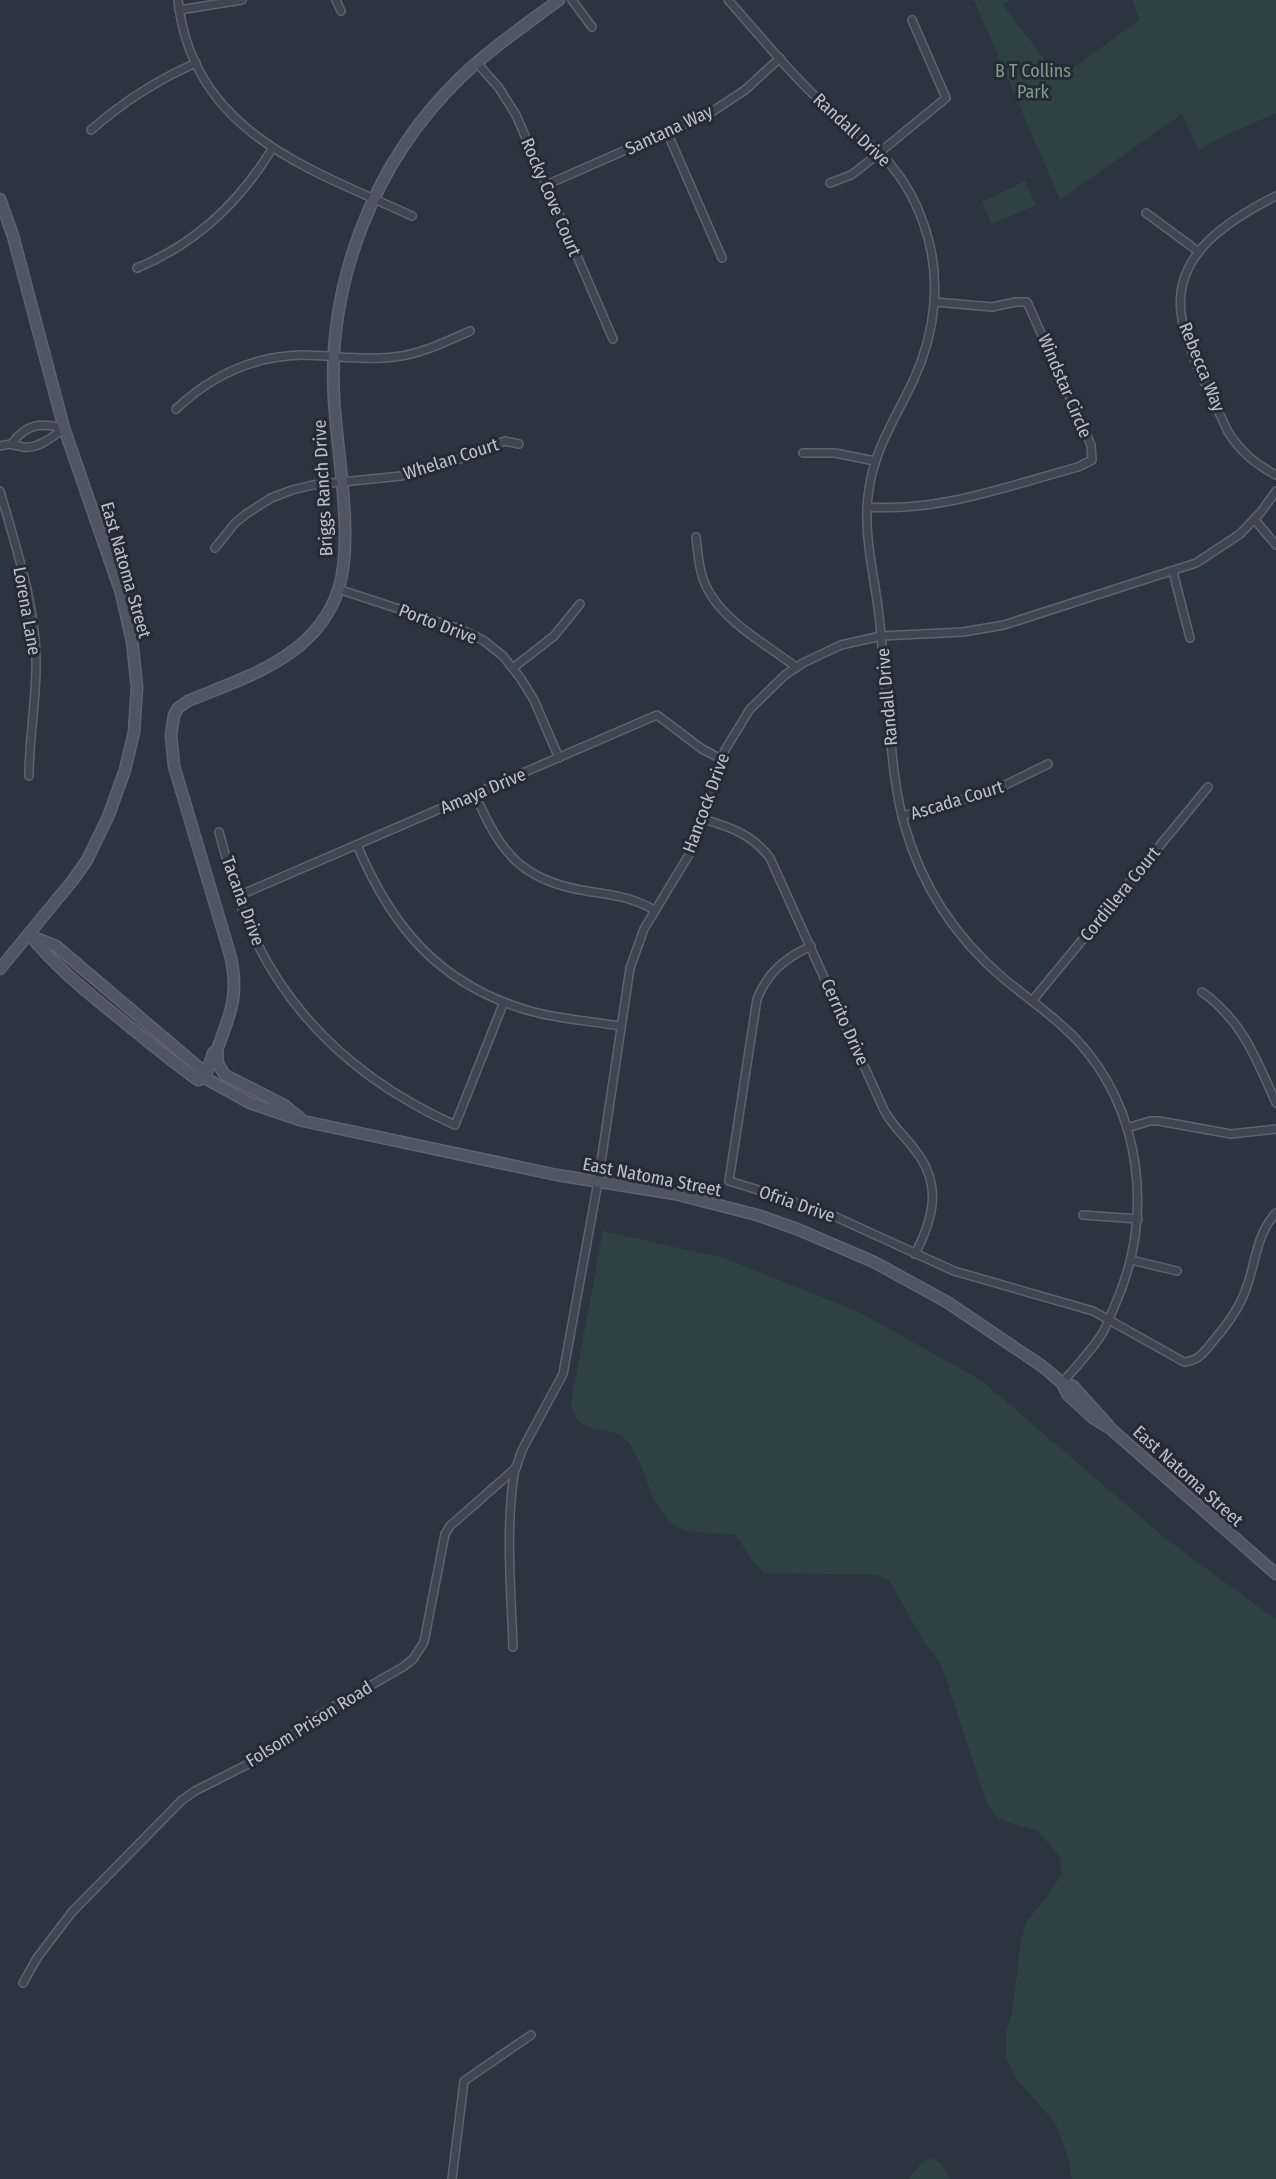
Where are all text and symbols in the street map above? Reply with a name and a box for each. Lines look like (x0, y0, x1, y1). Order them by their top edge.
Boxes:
park label: B T Collins Park (995, 60, 1071, 103)
street label: Randall Drive (809, 89, 895, 172)
street label: Santana Way (622, 100, 716, 160)
street label: Rocky Cove Court (516, 135, 586, 260)
street label: Rebecca Way (1174, 319, 1230, 415)
street label: Windstar Circle (1033, 331, 1097, 441)
street label: Briggs Ranch Drive (308, 419, 338, 557)
street label: Whelan Court (401, 433, 502, 485)
street label: East Natoma Street (96, 499, 156, 641)
street label: Lorena Lane (8, 565, 46, 657)
street label: Porto Drive (396, 599, 480, 649)
street label: Randall Drive (872, 647, 902, 747)
street label: Hancock Drive (678, 750, 734, 856)
street label: Amaya Drive (437, 763, 529, 819)
street label: Ascada Court (908, 775, 1006, 825)
street label: Cordillera Court (1075, 842, 1165, 946)
street label: Tacana Drive (217, 853, 269, 949)
street label: Cerrito Drive (816, 975, 874, 1069)
street label: East Natoma Street (581, 1153, 723, 1201)
street label: Ofria Drive (756, 1181, 838, 1227)
street label: East Natoma Street (1128, 1421, 1248, 1531)
street label: Folsom Prison Road (242, 1676, 376, 1772)

